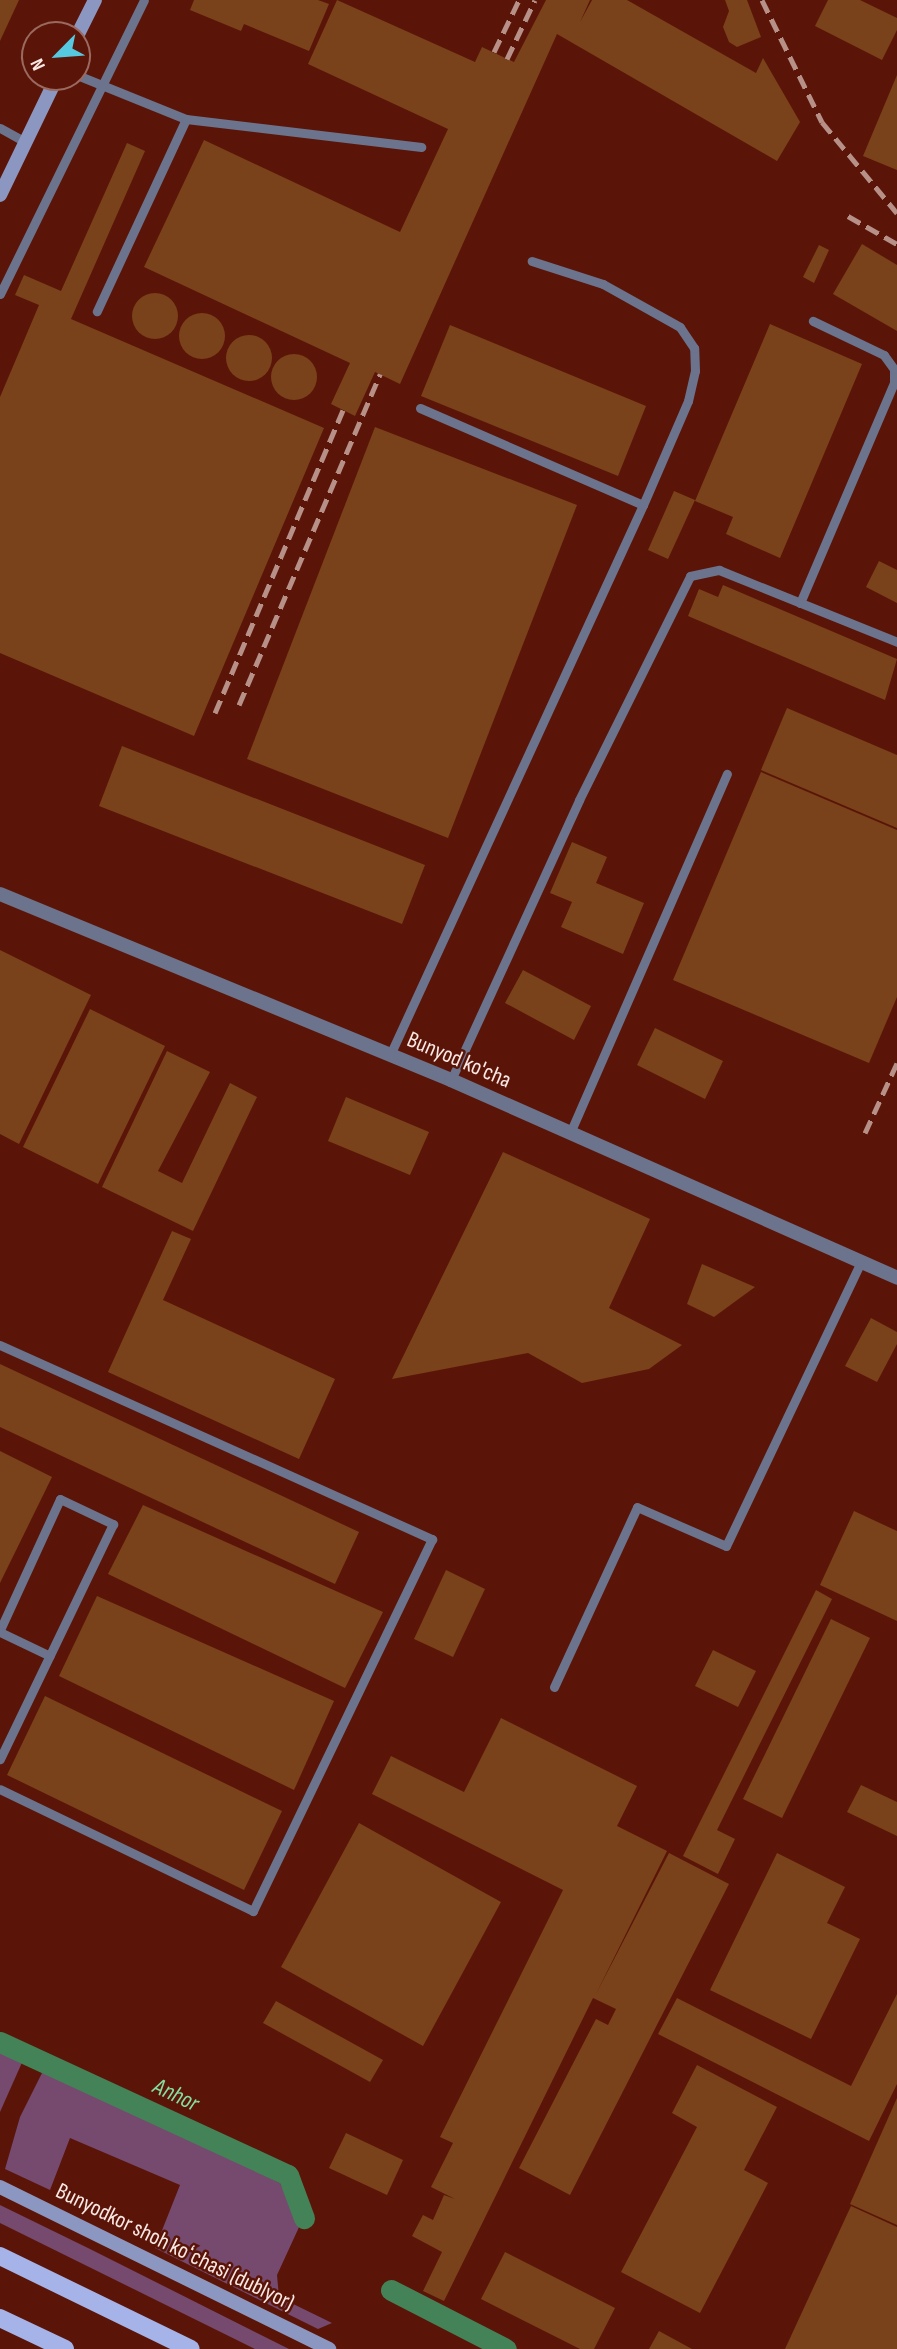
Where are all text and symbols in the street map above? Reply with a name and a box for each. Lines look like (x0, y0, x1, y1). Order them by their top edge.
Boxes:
north arrow (21, 21, 91, 91)
text: N (26, 55, 51, 74)
street label: Bunyod ko'cha (403, 1026, 515, 1094)
water label: Anhor (149, 2072, 203, 2118)
street label: Bunyodkor shoh koʻchasi (dublyor) (51, 2177, 299, 2317)

